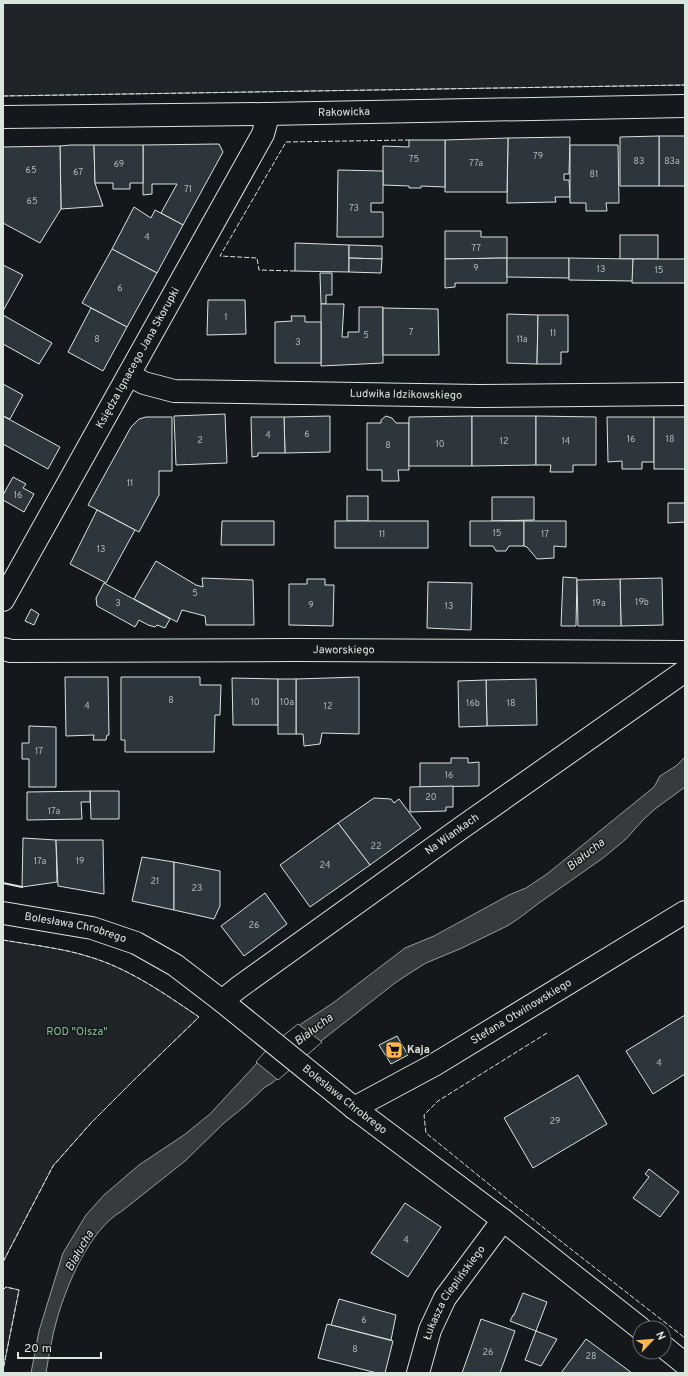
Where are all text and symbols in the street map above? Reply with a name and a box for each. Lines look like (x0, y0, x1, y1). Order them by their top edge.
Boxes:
street label: Rakowicka (318, 105, 370, 120)
house number: 79 (533, 151, 543, 162)
house number: 75 (409, 154, 419, 165)
house number: 83 (634, 156, 644, 167)
house number: 83a (664, 156, 680, 167)
house number: 77a (469, 158, 483, 169)
house number: 69 (114, 159, 124, 170)
house number: 65 (26, 165, 36, 176)
house number: 67 (73, 167, 83, 178)
house number: 81 (590, 169, 598, 180)
house number: 71 (184, 184, 192, 195)
house number: 65 (27, 196, 37, 207)
house number: 73 (349, 203, 359, 214)
house number: 4 (144, 232, 150, 243)
house number: 77 (471, 243, 481, 254)
house number: 9 (473, 263, 479, 274)
house number: 13 (597, 264, 605, 275)
house number: 15 (655, 265, 663, 276)
house number: 6 (117, 283, 123, 294)
street label: Księdza Ignacego Jana Skorupki (93, 285, 183, 431)
house number: 1 (224, 312, 228, 323)
house number: 7 (409, 327, 414, 338)
house number: 11 (550, 328, 556, 339)
house number: 5 (363, 330, 369, 341)
house number: 8 (94, 334, 100, 345)
house number: 11a (516, 334, 528, 345)
house number: 3 (295, 337, 301, 348)
street label: Ludwika Idzikowskiego (350, 387, 462, 403)
house number: 6 (304, 429, 310, 440)
house number: 4 (265, 430, 271, 441)
house number: 16 (627, 434, 635, 445)
house number: 18 (666, 434, 674, 445)
house number: 2 (197, 435, 203, 446)
house number: 12 (500, 436, 508, 447)
house number: 14 (562, 436, 571, 447)
house number: 10 (435, 439, 445, 450)
house number: 8 (385, 440, 391, 451)
house number: 11 (127, 478, 133, 489)
house number: 16 (14, 490, 22, 501)
house number: 15 (493, 528, 501, 539)
house number: 11 (379, 529, 385, 540)
house number: 17 (541, 529, 549, 540)
house number: 13 (97, 544, 105, 555)
house number: 5 (192, 588, 198, 599)
house number: 19b (635, 597, 649, 608)
house number: 3 (115, 598, 121, 609)
house number: 19a (592, 598, 606, 609)
house number: 9 (308, 600, 314, 611)
house number: 13 (445, 601, 453, 612)
street label: Jaworskiego (313, 643, 375, 657)
house number: 8 (168, 695, 174, 706)
house number: 10 (250, 697, 260, 708)
house number: 10a (280, 697, 294, 708)
house number: 16b (466, 698, 480, 709)
house number: 18 (507, 698, 515, 709)
house number: 4 (84, 701, 90, 712)
house number: 12 (324, 701, 332, 712)
house number: 17 (35, 746, 43, 757)
house number: 16 (445, 770, 453, 781)
house number: 20 (425, 792, 437, 803)
house number: 17a (48, 806, 61, 817)
street label: Na Wiankach (422, 811, 482, 859)
water label: Białucha (563, 834, 609, 875)
house number: 22 (370, 841, 382, 852)
house number: 17a (34, 856, 47, 867)
house number: 19 (76, 856, 84, 867)
house number: 24 (319, 860, 331, 871)
house number: 21 (151, 876, 159, 887)
house number: 23 (192, 883, 202, 894)
street label: Bolesława Chrobrego (23, 910, 128, 946)
house number: 26 (249, 920, 259, 931)
street label: Stefana Otwinowskiego (468, 976, 574, 1048)
water label: Białucha (291, 1010, 337, 1050)
park label: ROD "Olsza" (46, 1025, 108, 1039)
supermarket icon: Kaja (384, 1040, 404, 1060)
place label: Kaja (407, 1043, 430, 1057)
house number: 4 (656, 1058, 662, 1069)
street label: Bolesława Chrobrego (299, 1062, 390, 1137)
house number: 29 (550, 1116, 560, 1127)
water label: Białucha (62, 1227, 99, 1274)
house number: 4 (403, 1235, 409, 1246)
street label: Łukasza Cieplińskiego (421, 1243, 489, 1342)
house number: 6 (361, 1315, 367, 1326)
north arrow (632, 1320, 672, 1360)
text: N (652, 1329, 668, 1343)
scale bar (18, 1334, 101, 1360)
text: 20 m (24, 1341, 52, 1357)
house number: 8 (352, 1344, 358, 1355)
house number: 26 (483, 1347, 493, 1358)
house number: 28 (585, 1351, 597, 1362)

